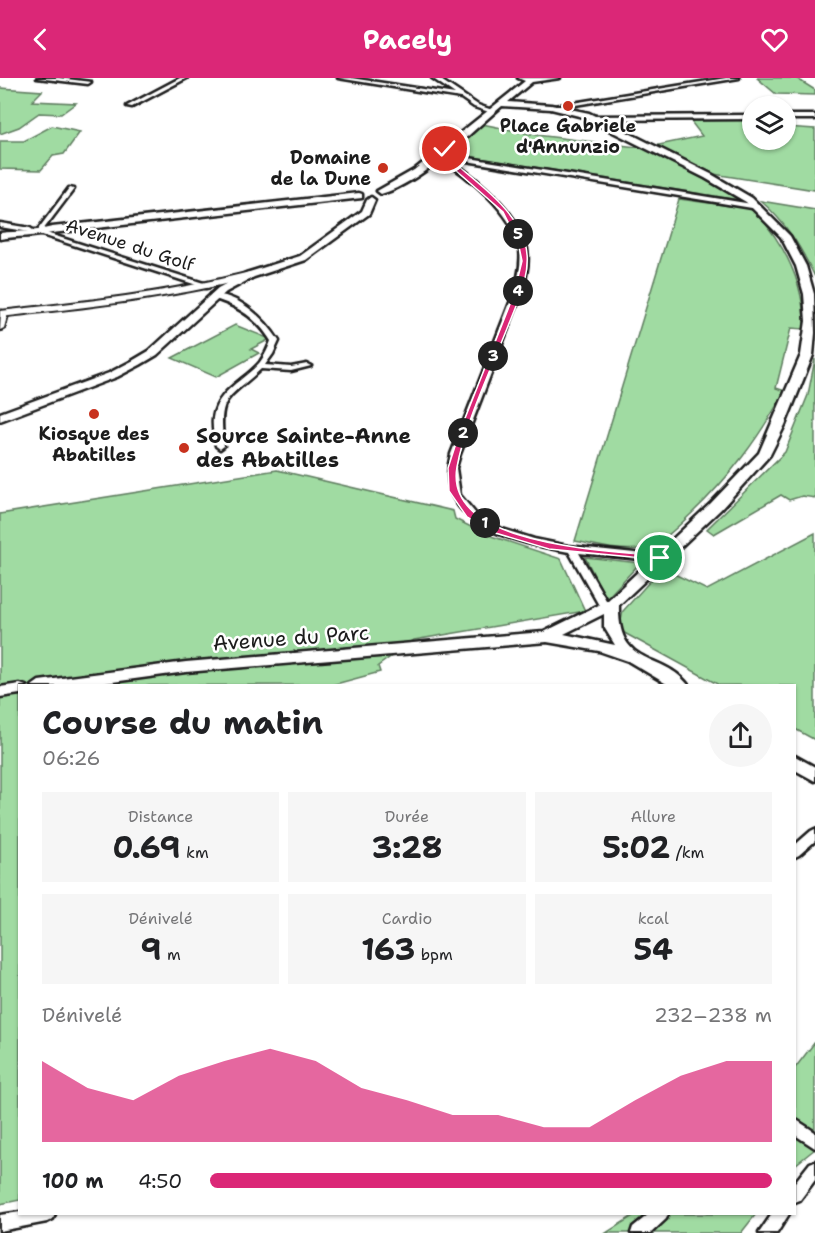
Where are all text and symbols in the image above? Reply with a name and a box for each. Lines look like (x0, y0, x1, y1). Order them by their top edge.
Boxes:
text: Pacely (363, 21, 452, 58)
icon: back (24, 23, 57, 56)
icon: heart (758, 23, 791, 56)
map controls (742, 96, 796, 150)
button: layers (742, 96, 796, 150)
marker: Place Gabriele d'Annunzio (561, 99, 575, 113)
place label: Place Gabriele d'Annunzio (500, 114, 636, 159)
pin (419, 123, 470, 174)
icon: check (428, 132, 461, 165)
place label: Domaine de la Dune (271, 146, 371, 191)
marker: Domaine de la Dune (376, 161, 390, 175)
street label: Avenue du Golf (63, 213, 198, 277)
pin: 5 (503, 219, 533, 249)
text: 5 (513, 223, 523, 244)
pin: 4 (503, 276, 533, 306)
text: 4 (512, 280, 524, 301)
pin: 3 (478, 341, 508, 371)
text: 3 (487, 345, 499, 366)
marker: Kiosque des Abatilles (87, 407, 101, 421)
pin: 2 (448, 418, 478, 448)
place label: Kiosque des Abatilles (39, 422, 149, 467)
place label: Source Sainte-Anne des Abatilles (196, 422, 411, 474)
text: 2 (457, 422, 469, 443)
marker: Source Sainte-Anne des Abatilles (177, 441, 191, 455)
pin: 1 (470, 508, 500, 538)
text: 1 (481, 512, 489, 533)
pin (634, 532, 685, 583)
icon: arrive (643, 541, 676, 574)
street label: Avenue du Parc (212, 619, 370, 657)
text: Course du matin (42, 700, 323, 745)
button: share (709, 704, 772, 767)
text: 06:26 (42, 745, 101, 771)
text: Distance (128, 806, 193, 827)
text: Durée (385, 806, 429, 827)
text: Allure (630, 806, 676, 827)
text: 0.69 (113, 827, 181, 868)
text: 3:28 (372, 827, 442, 868)
text: 5:02 (602, 827, 670, 868)
text: km (181, 842, 209, 863)
text: /km (670, 842, 704, 863)
text: Dénivelé (129, 908, 193, 929)
text: Cardio (382, 908, 432, 929)
text: kcal (638, 908, 669, 929)
text: 9 (141, 929, 162, 970)
text: 163 (361, 929, 415, 970)
text: 54 (634, 929, 673, 970)
text: m (162, 944, 181, 965)
text: bpm (415, 944, 453, 965)
text: Dénivelé (42, 1002, 122, 1028)
text: 232–238 m (654, 1002, 772, 1028)
text: 100 m (42, 1168, 104, 1194)
text: 4:50 (138, 1168, 182, 1194)

